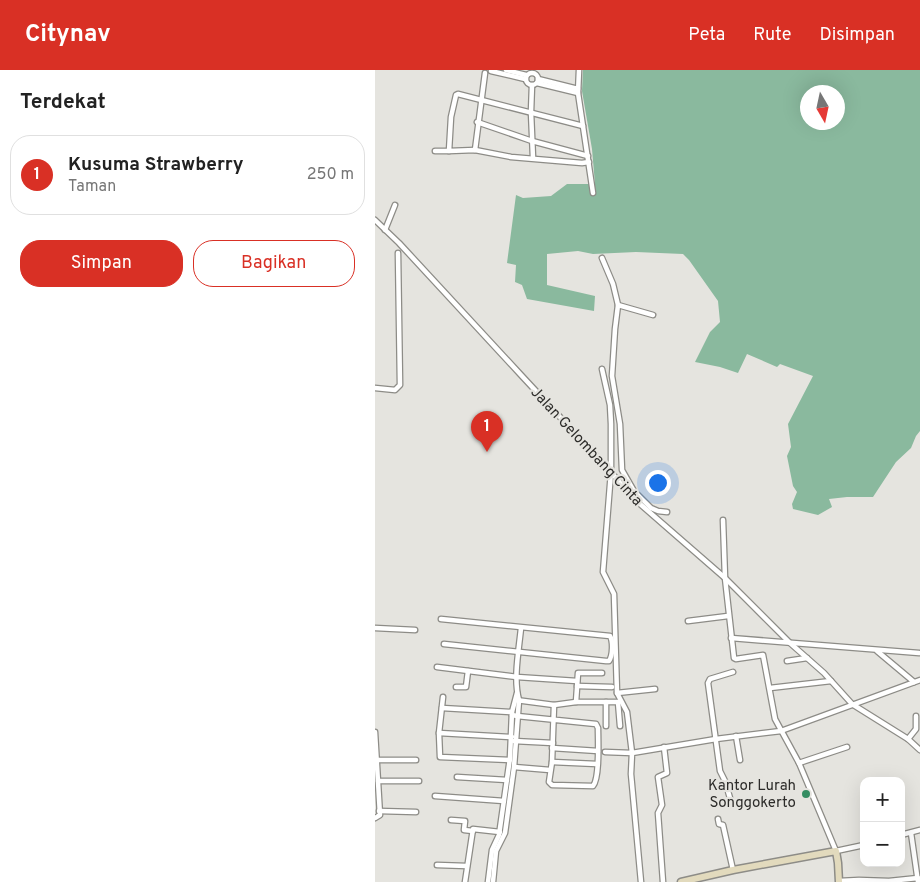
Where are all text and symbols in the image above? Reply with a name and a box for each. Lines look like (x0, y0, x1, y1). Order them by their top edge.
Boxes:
text: Citynav (25, 20, 111, 50)
text: Peta (688, 24, 725, 47)
text: Rute (753, 24, 791, 47)
text: Disimpan (819, 24, 895, 47)
north arrow (800, 85, 845, 130)
text: Terdekat (20, 89, 106, 116)
text: Kusuma Strawberry (68, 153, 244, 177)
text: 1 (34, 165, 40, 185)
text: 250 m (307, 165, 354, 185)
text: Taman (68, 177, 116, 197)
button: Simpan (20, 240, 183, 287)
button: Bagikan (193, 240, 355, 287)
street label: Jalan Gelombang Cinta (526, 384, 646, 511)
pin: 1 (471, 411, 503, 452)
your location (645, 470, 671, 496)
place label: Kantor Lurah Songgokerto (708, 777, 796, 813)
map controls (860, 777, 905, 867)
button: + (860, 777, 905, 822)
marker: Kantor Lurah Songgokerto (800, 788, 812, 800)
button: − (860, 822, 905, 867)

